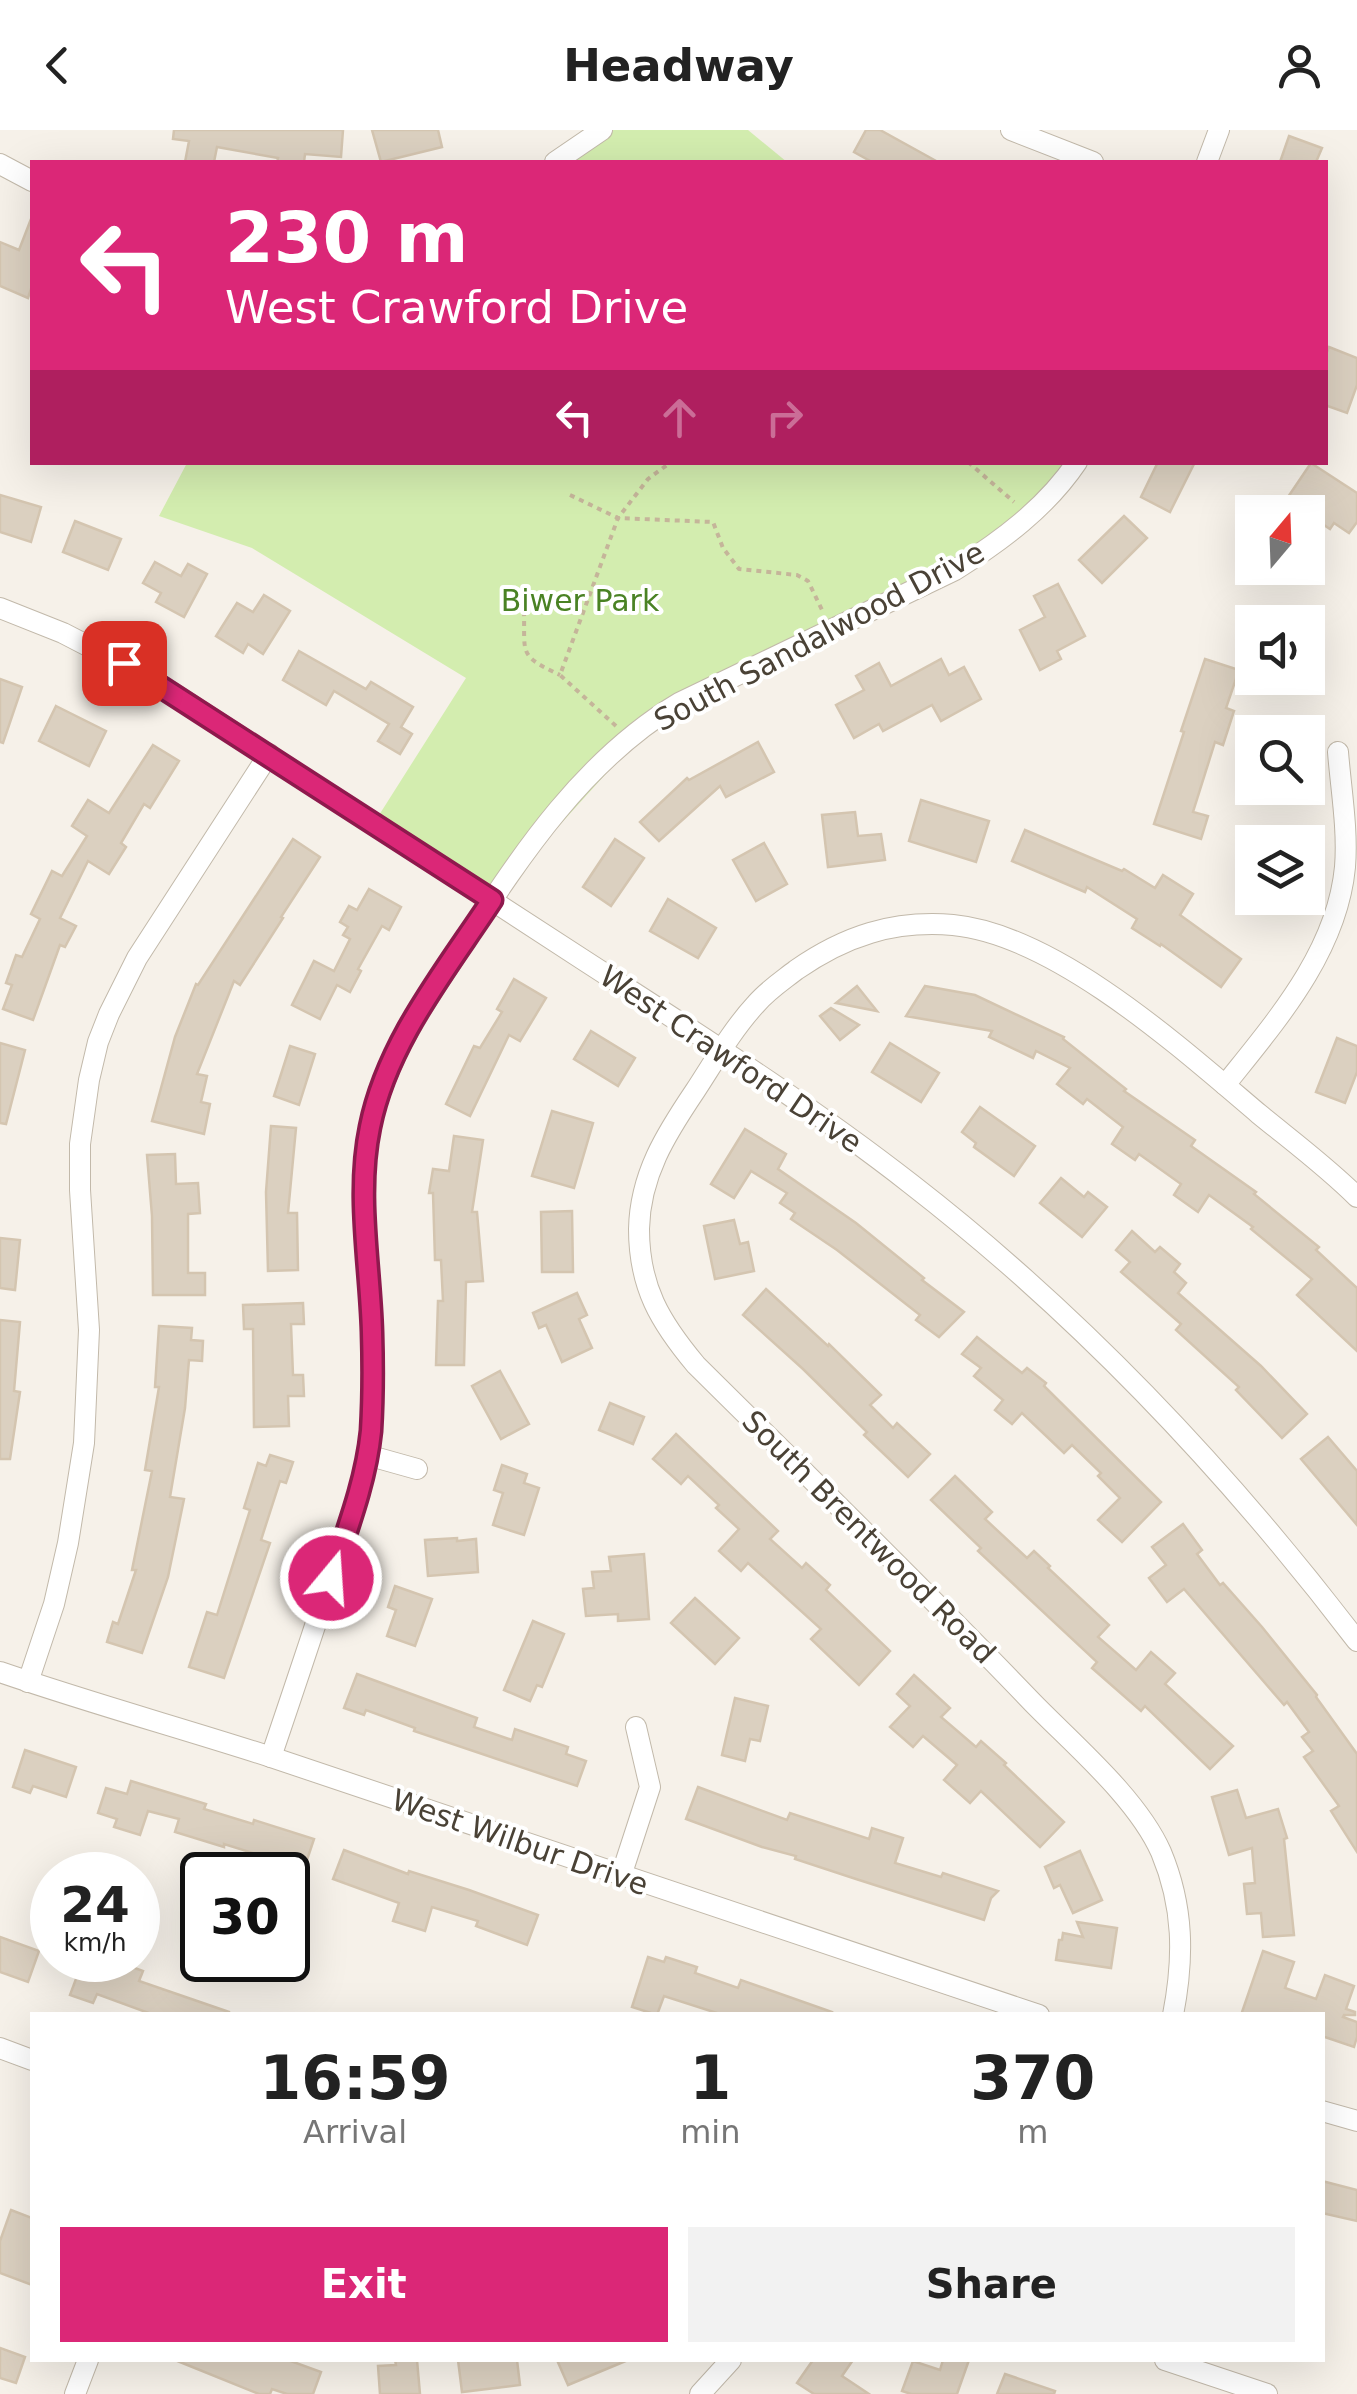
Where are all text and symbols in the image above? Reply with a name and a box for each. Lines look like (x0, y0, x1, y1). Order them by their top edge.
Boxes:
icon: back (30, 38, 85, 93)
icon: person (1272, 38, 1327, 93)
text: Headway (563, 39, 794, 92)
text: 230 m (225, 197, 468, 279)
icon: left (60, 200, 190, 330)
text: West Crawford Drive (225, 281, 688, 334)
icon: left (547, 390, 602, 445)
icon: ahead (652, 390, 707, 445)
icon: right (757, 390, 812, 445)
north arrow (1235, 495, 1325, 585)
map controls (1235, 495, 1325, 915)
street label: South Sandalwood Drive (648, 534, 990, 738)
park label: Biwer Park (501, 583, 660, 618)
button: sound (1235, 605, 1325, 695)
pin (82, 621, 167, 706)
icon: arrive (97, 636, 152, 691)
button: search (1235, 715, 1325, 805)
button: layers (1235, 825, 1325, 915)
street label: West Crawford Drive (593, 958, 869, 1160)
street label: South Brentwood Road (735, 1403, 1003, 1671)
position arrow (279, 1526, 383, 1630)
street label: West Wilbur Drive (387, 1782, 653, 1902)
speed limit sign: 30 (180, 1852, 310, 1982)
text: 24 (60, 1876, 130, 1934)
text: km/h (63, 1928, 127, 1957)
text: 16:59 (260, 2043, 451, 2113)
text: 1 (689, 2043, 731, 2113)
text: 370 (970, 2043, 1095, 2113)
text: Arrival (303, 2113, 407, 2151)
text: min (680, 2113, 741, 2151)
text: m (1017, 2113, 1048, 2151)
button: Exit (60, 2227, 668, 2342)
button: Share (688, 2227, 1295, 2342)

